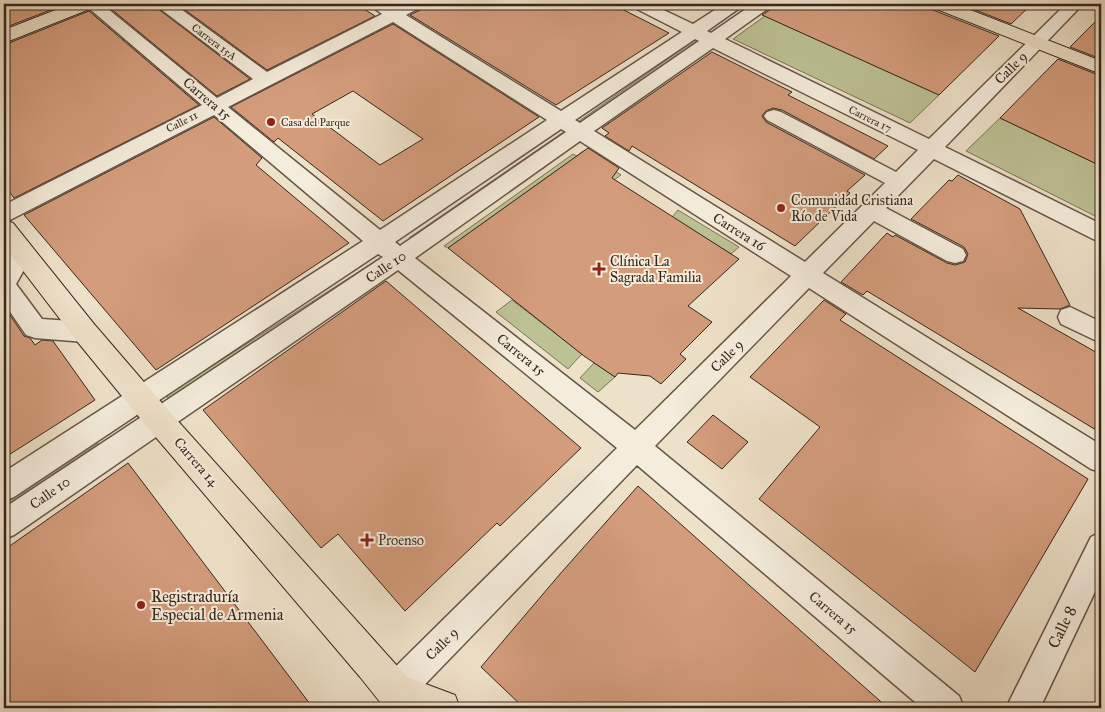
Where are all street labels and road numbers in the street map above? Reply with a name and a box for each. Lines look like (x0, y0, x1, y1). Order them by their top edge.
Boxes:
street label: Carrera 15A (189, 21, 239, 63)
street label: Calle 9 (991, 48, 1031, 88)
street label: Carrera 15 (179, 74, 235, 124)
street label: Carrera 17 (846, 103, 894, 135)
street label: Calle 11 (164, 109, 200, 135)
street label: Carrera 16 (710, 209, 769, 255)
street label: Calle 10 (362, 247, 410, 287)
street label: Carrera 15 (493, 330, 549, 380)
street label: Calle 9 (707, 336, 747, 376)
street label: Carrera 14 (170, 434, 223, 491)
street label: Calle 10 (27, 473, 73, 513)
street label: Carrera 15 (805, 588, 861, 638)
street label: Calle 8 (1044, 603, 1080, 651)
street label: Calle 9 (422, 624, 462, 664)

